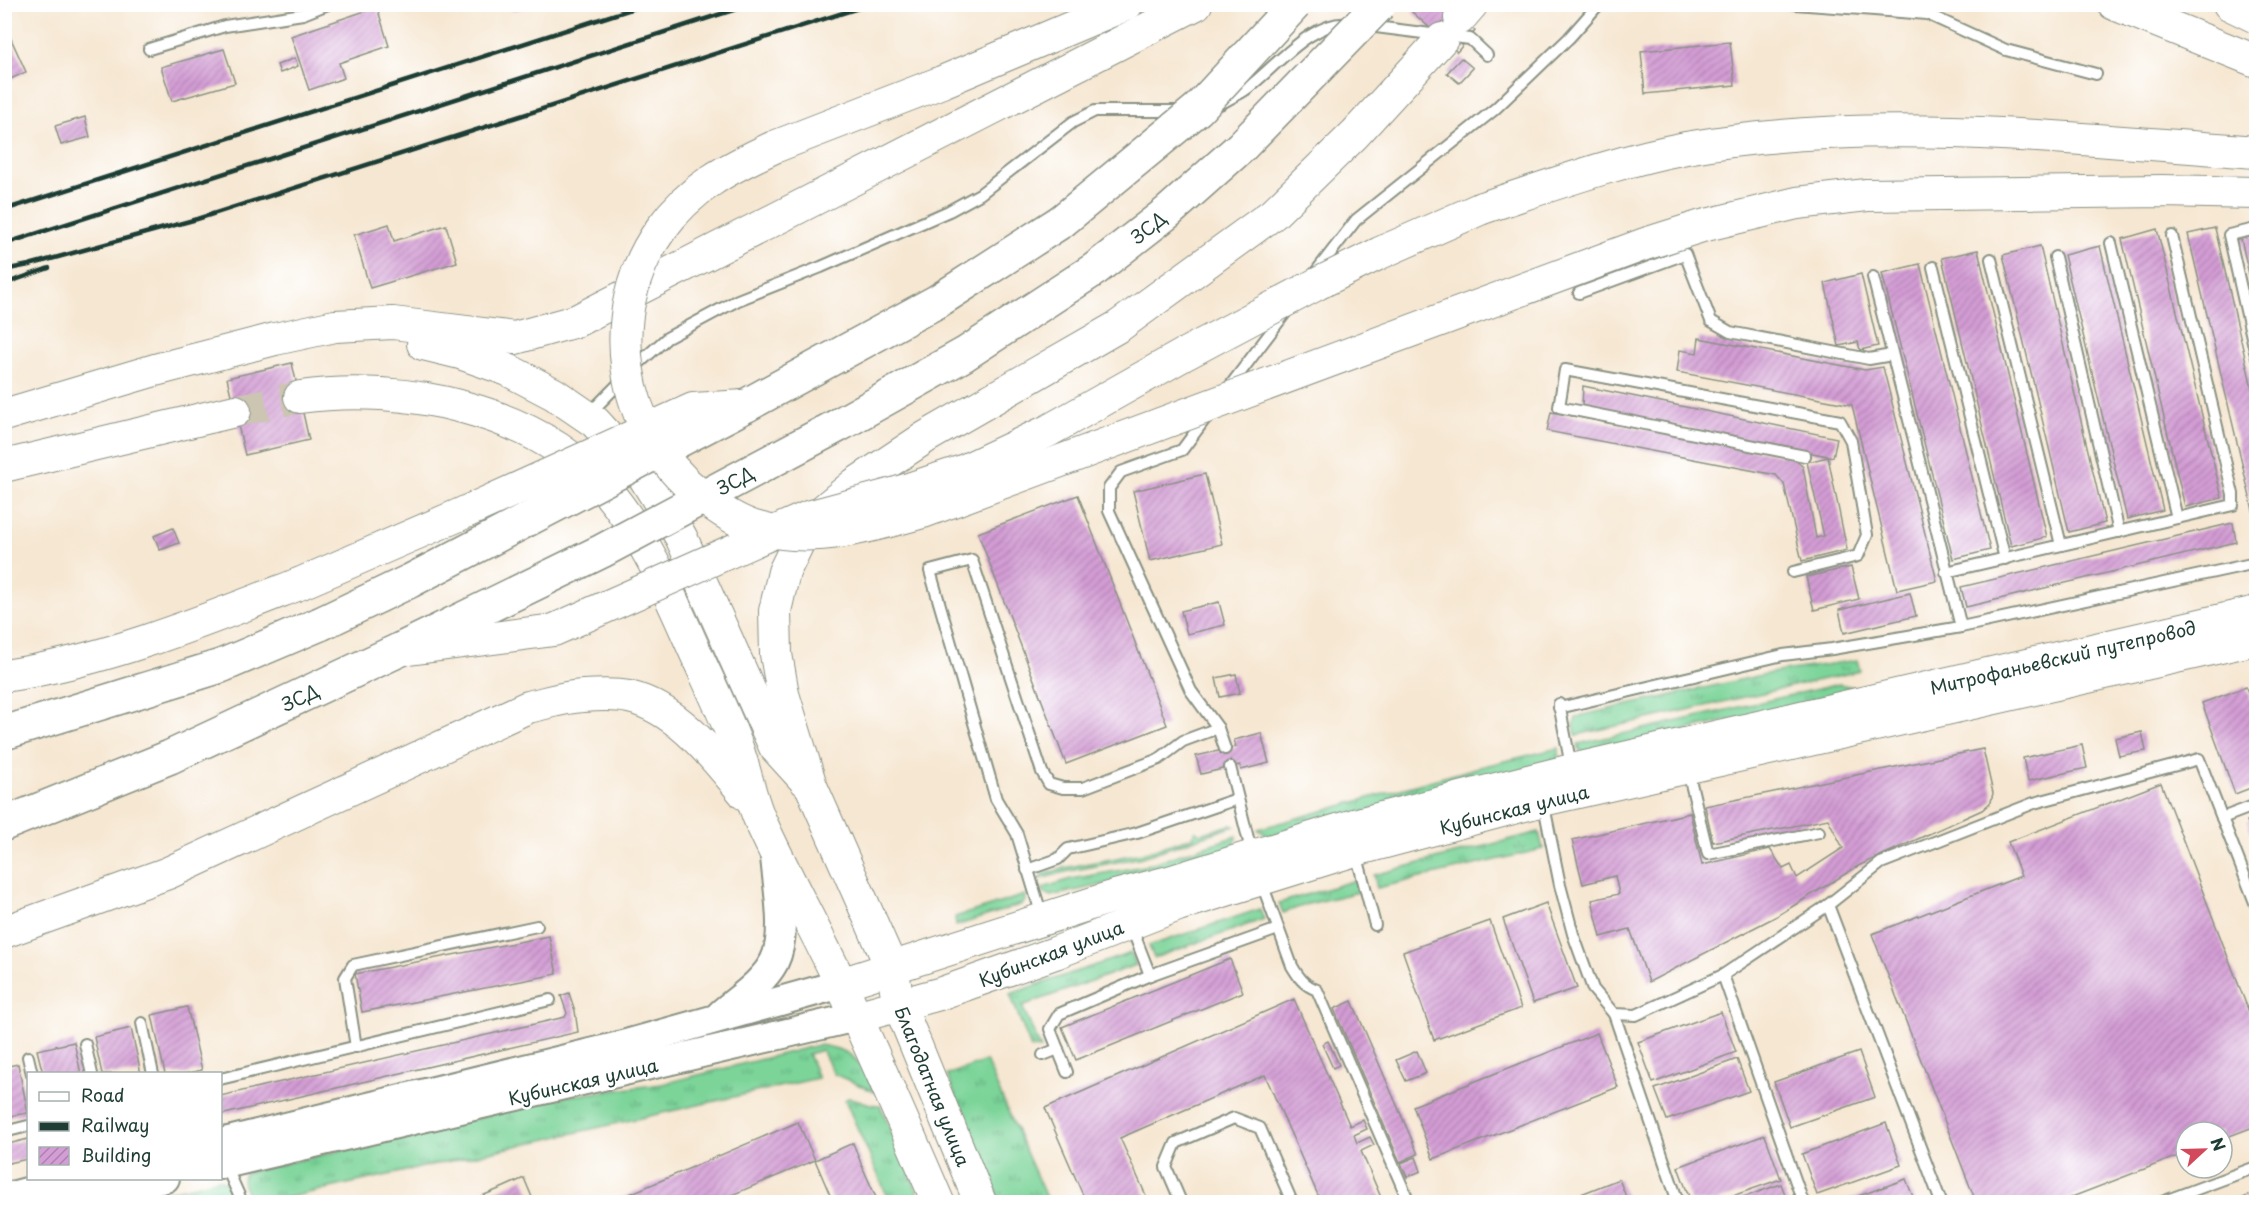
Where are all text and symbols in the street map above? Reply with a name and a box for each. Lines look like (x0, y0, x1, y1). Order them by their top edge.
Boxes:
street label: ЗСД (1124, 204, 1172, 250)
street label: ЗСД (711, 459, 759, 501)
street label: Митрофаньевский путепровод (1927, 613, 2199, 701)
street label: ЗСД (277, 677, 323, 717)
street label: Кубинская улица (1437, 777, 1592, 841)
street label: Кубинская улица (975, 913, 1128, 993)
street label: Благодатная улица (889, 1002, 978, 1171)
street label: Кубинская улица (506, 1051, 661, 1111)
legend (27, 1072, 222, 1180)
text: Road (81, 1081, 125, 1108)
text: Railway (81, 1111, 149, 1138)
north arrow (2174, 1120, 2234, 1180)
text: N (2205, 1134, 2232, 1154)
text: Building (81, 1141, 151, 1168)

